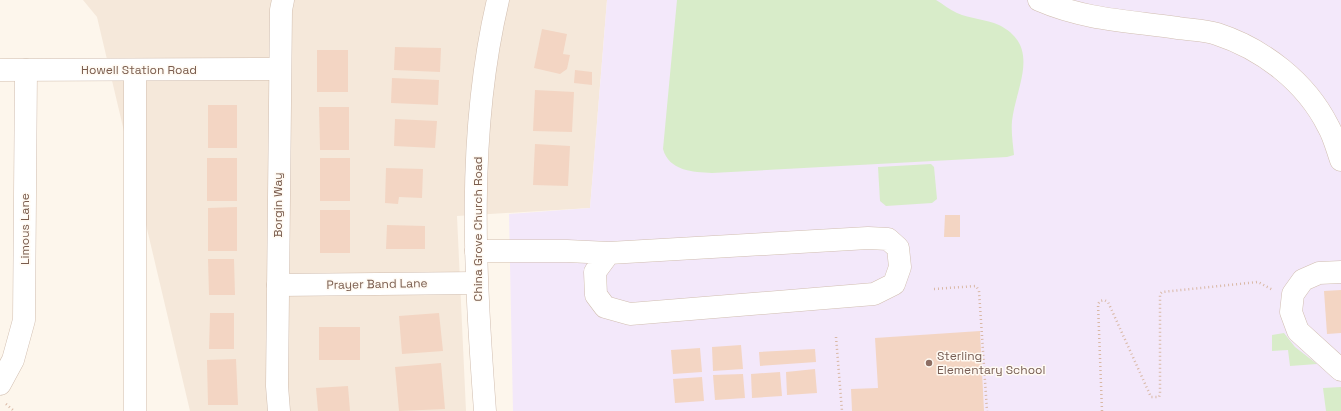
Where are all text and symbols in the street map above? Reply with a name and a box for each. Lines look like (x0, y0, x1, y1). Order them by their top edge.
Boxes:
street label: Howell Station Road (81, 62, 197, 78)
street label: China Grove Church Road (470, 157, 486, 301)
street label: Borgin Way (270, 172, 286, 238)
street label: Limous Lane (17, 193, 33, 265)
street label: Prayer Band Lane (326, 275, 428, 293)
place label: Sterling Elementary School (937, 348, 1045, 378)
marker: Sterling Elementary School (924, 358, 934, 368)

